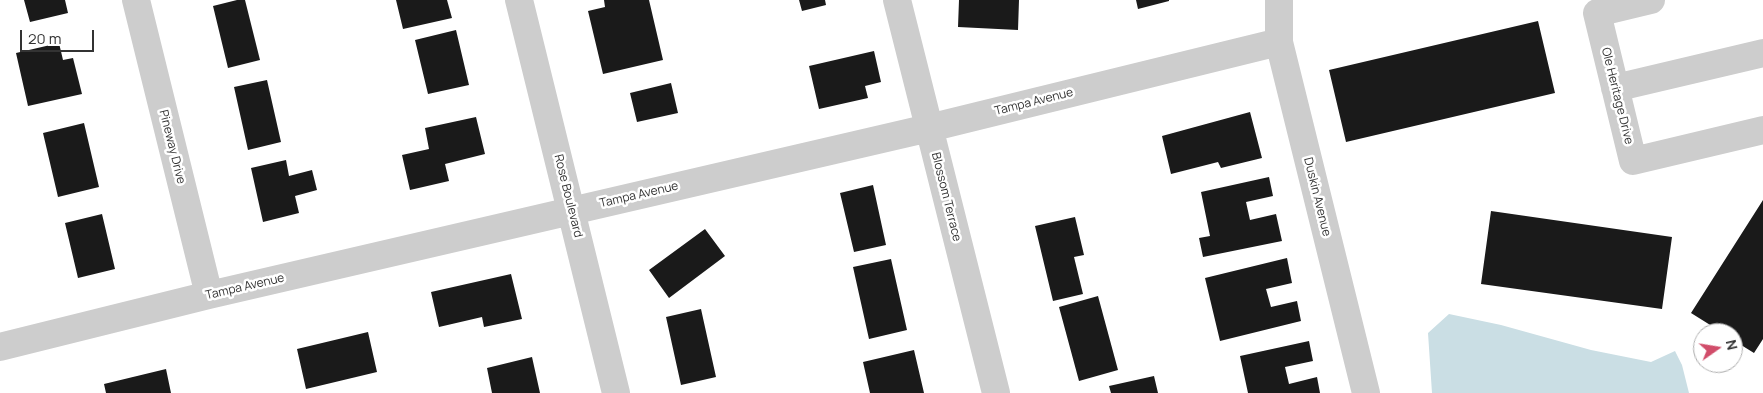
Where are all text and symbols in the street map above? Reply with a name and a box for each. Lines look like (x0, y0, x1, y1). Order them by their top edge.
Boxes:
scale bar (22, 20, 96, 52)
text: 20 m (28, 28, 61, 49)
street label: Ole Heritage Drive (1598, 46, 1636, 146)
street label: Tampa Avenue (993, 85, 1075, 119)
street label: Pineway Drive (156, 108, 188, 186)
street label: Blossom Terrace (928, 151, 964, 243)
street label: Rose Boulevard (551, 153, 585, 239)
street label: Duskin Avenue (1300, 156, 1334, 238)
street label: Tampa Avenue (598, 179, 680, 211)
street label: Tampa Avenue (204, 271, 286, 303)
north arrow (1693, 323, 1743, 373)
text: N (1722, 338, 1743, 352)

